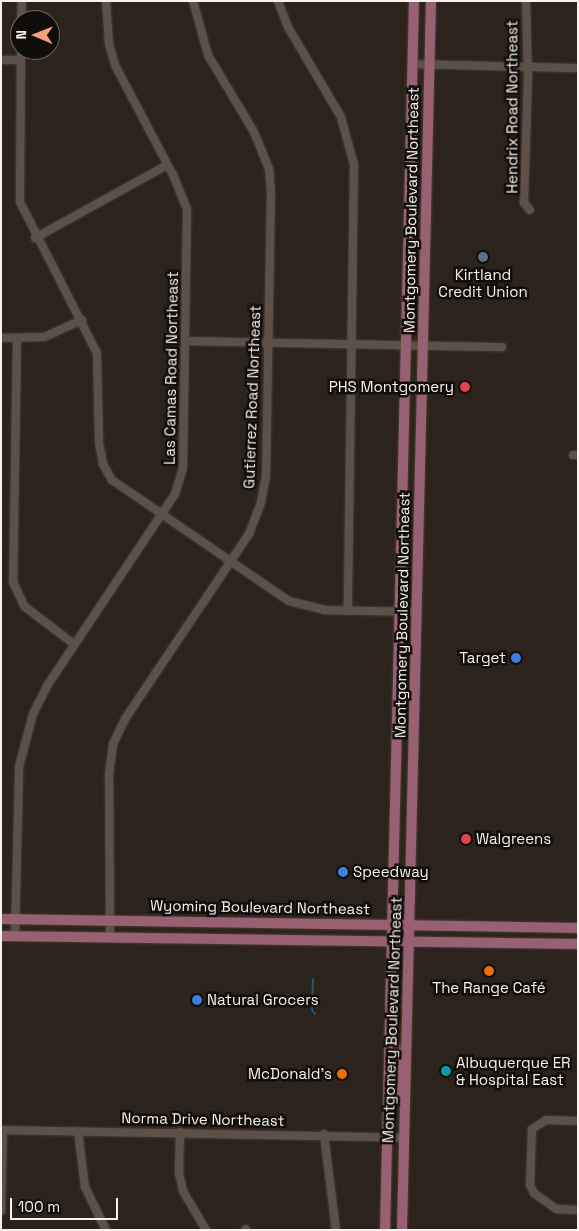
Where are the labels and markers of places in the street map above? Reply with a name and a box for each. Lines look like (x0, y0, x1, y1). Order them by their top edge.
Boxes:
marker: Kirtland Credit Union (477, 251, 489, 263)
place label: Kirtland Credit Union (438, 265, 528, 300)
place label: PHS Montgomery (329, 378, 454, 396)
marker: PHS Montgomery (458, 380, 472, 394)
place label: Target (459, 649, 506, 667)
marker: Target (510, 652, 522, 664)
place label: Walgreens (476, 830, 551, 848)
marker: Walgreens (460, 833, 472, 845)
place label: Speedway (353, 863, 429, 881)
marker: Speedway (337, 866, 349, 878)
marker: The Range Café (483, 965, 495, 977)
place label: The Range Café (432, 979, 546, 997)
place label: Natural Grocers (207, 991, 319, 1009)
marker: Natural Grocers (191, 994, 203, 1006)
place label: Albuquerque ER & Hospital East (456, 1053, 571, 1088)
place label: McDonald's (248, 1065, 332, 1083)
marker: Albuquerque ER & Hospital East (440, 1065, 452, 1077)
marker: McDonald's (336, 1068, 348, 1080)

